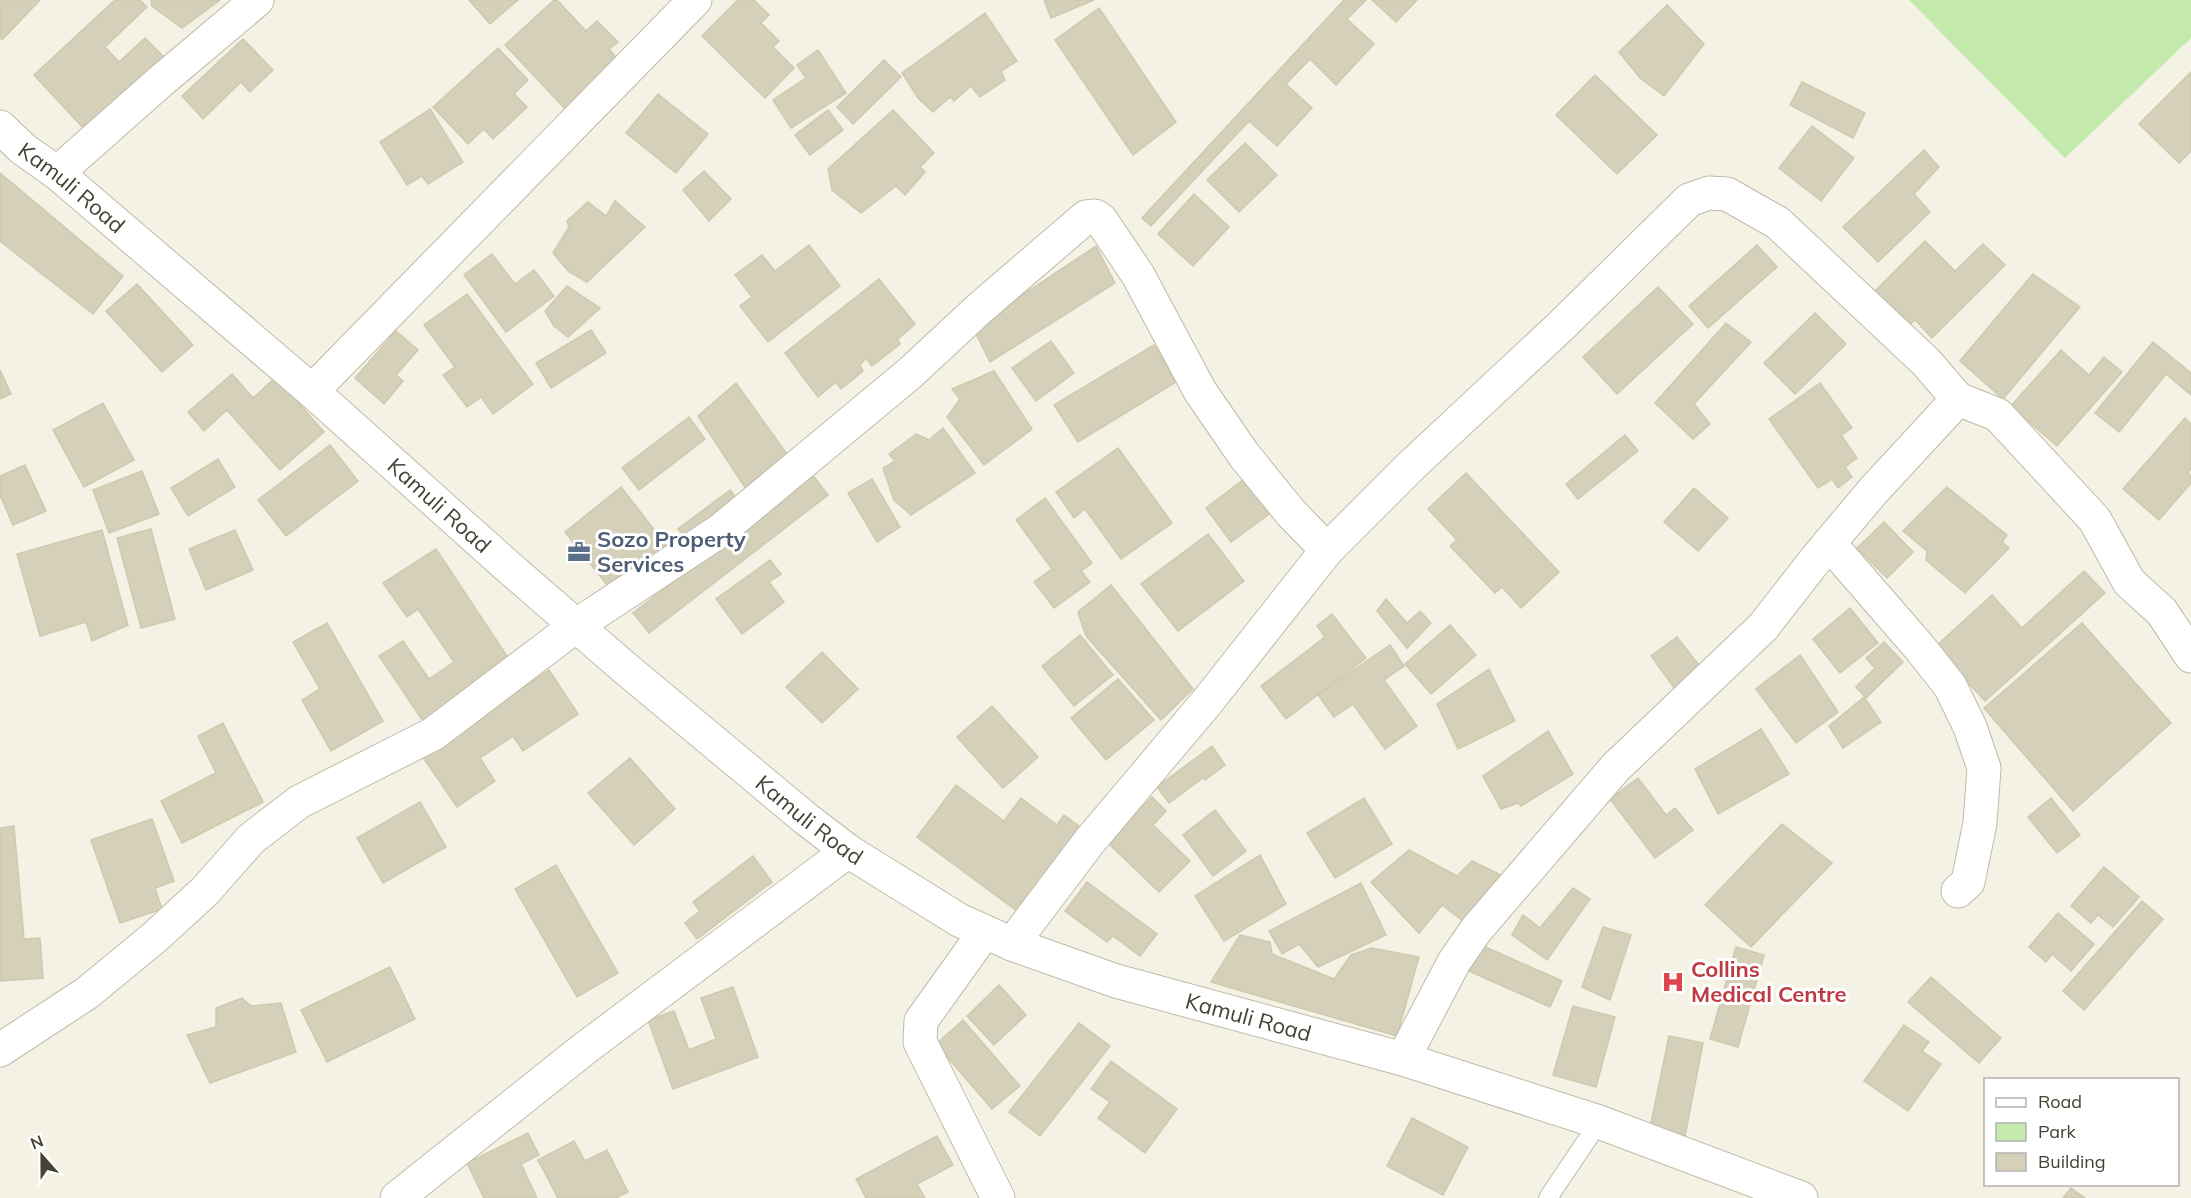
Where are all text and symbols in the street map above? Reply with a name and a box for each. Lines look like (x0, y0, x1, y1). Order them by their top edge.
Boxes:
street label: Kamuli Road (13, 136, 131, 239)
street label: Kamuli Road (382, 452, 497, 559)
place label: Sozo Property Services (597, 525, 746, 578)
office icon: Sozo Property Services (566, 539, 592, 565)
street label: Kamuli Road (750, 769, 868, 871)
place label: Collins Medical Centre (1691, 955, 1847, 1008)
hospital icon: Collins Medical Centre (1660, 969, 1686, 995)
street label: Kamuli Road (1182, 987, 1315, 1047)
legend (1984, 1078, 2179, 1186)
text: Road (2038, 1090, 2082, 1113)
text: Park (2038, 1120, 2077, 1143)
north arrow (12, 1126, 72, 1186)
text: N (27, 1130, 46, 1153)
text: Building (2038, 1150, 2106, 1173)

